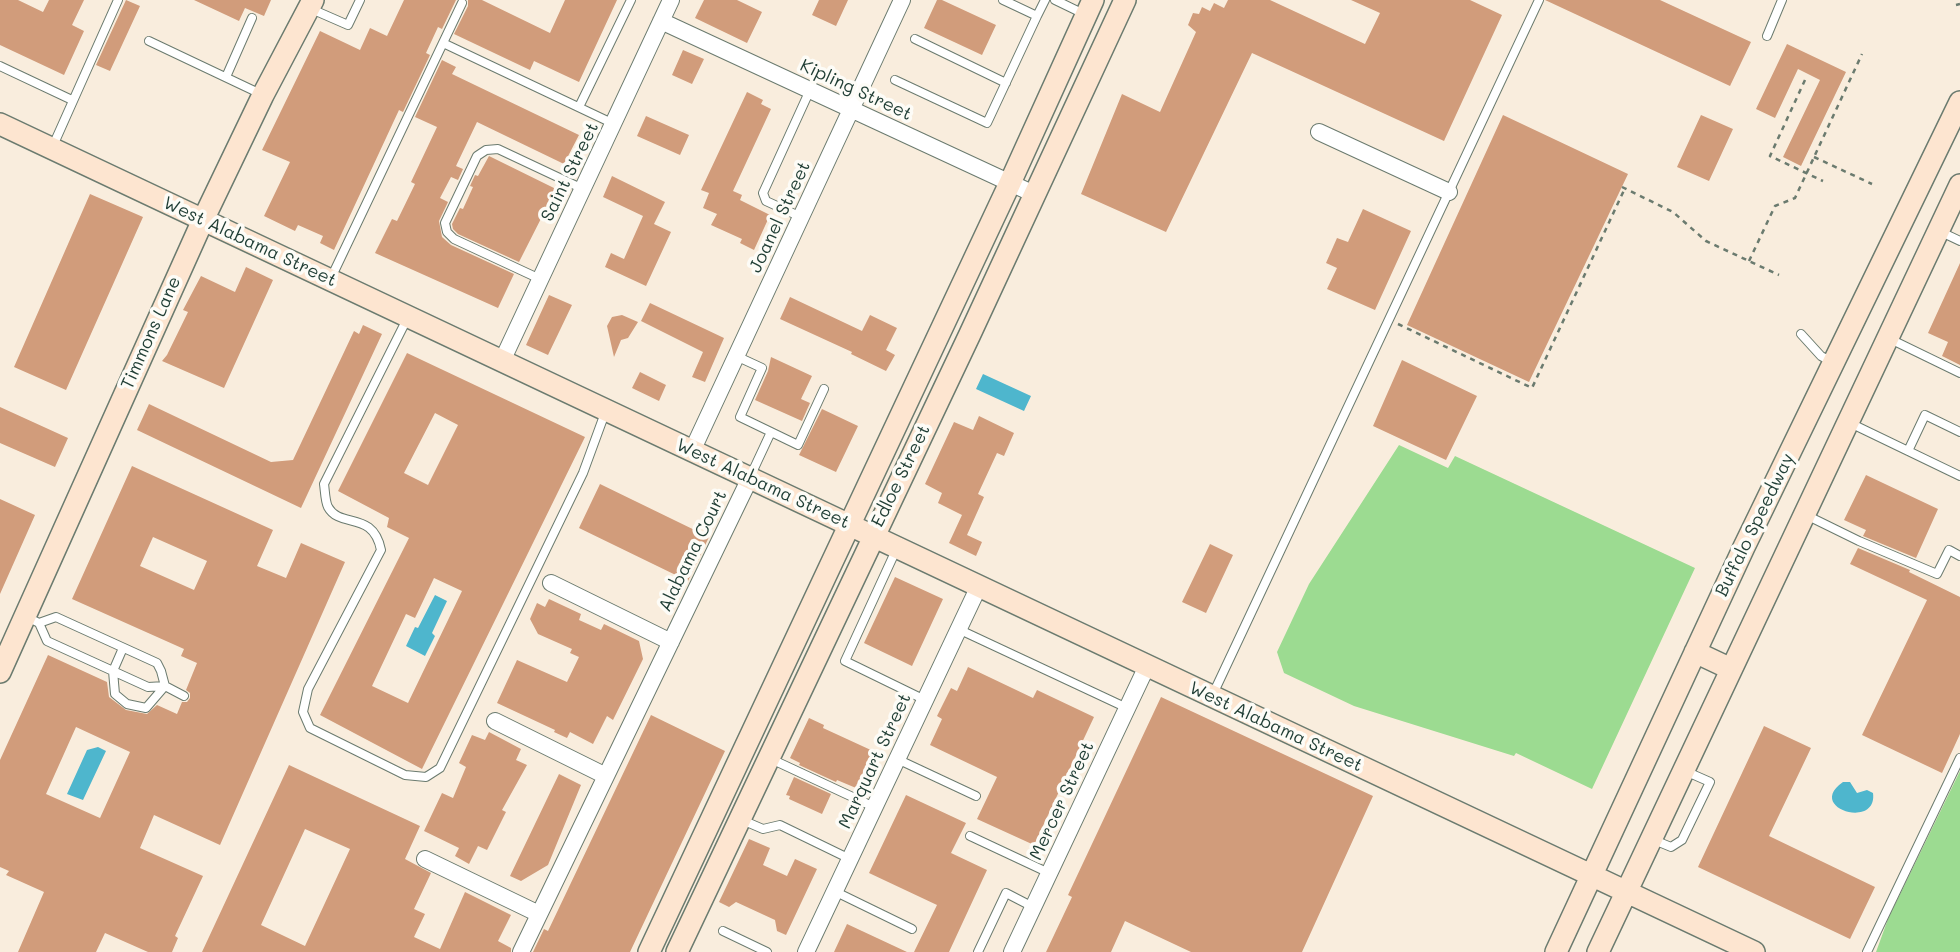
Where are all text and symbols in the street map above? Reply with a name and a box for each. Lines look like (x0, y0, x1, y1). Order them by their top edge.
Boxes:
street label: Kipling Street (797, 55, 915, 125)
street label: Saint Street (537, 119, 603, 225)
street label: Joanel Street (745, 158, 815, 276)
street label: West Alabama Street (160, 192, 340, 292)
street label: Timmons Lane (116, 273, 186, 393)
street label: Edloe Street (867, 421, 935, 531)
street label: West Alabama Street (673, 434, 853, 534)
street label: Buffalo Speedway (1711, 450, 1799, 600)
street label: Alabama Court (654, 487, 732, 615)
street label: West Alabama Street (1186, 677, 1366, 777)
street label: Marquart Street (834, 690, 916, 832)
street label: Mercer Street (1025, 738, 1099, 864)

